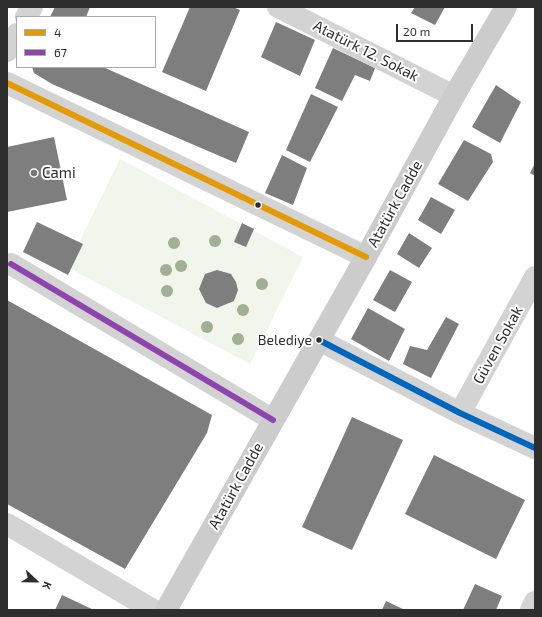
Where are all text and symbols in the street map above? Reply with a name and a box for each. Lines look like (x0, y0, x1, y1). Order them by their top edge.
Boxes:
legend (16, 16, 156, 68)
scale bar (398, 16, 475, 42)
street label: Atatürk 12. Sokak (310, 17, 422, 85)
text: 20 m (403, 24, 430, 38)
text: 4 (54, 25, 61, 39)
text: 67 (54, 45, 67, 59)
street label: Atatürk Cadde (364, 157, 426, 251)
place label: Cami (42, 164, 76, 182)
marker: Cami (29, 168, 39, 178)
unlabelled marker (253, 200, 263, 210)
street label: Güven Sokak (469, 303, 527, 387)
place label: Belediye (258, 332, 312, 348)
marker: Belediye (314, 335, 324, 345)
street label: Atatürk Cadde (205, 439, 267, 533)
north arrow (16, 561, 56, 601)
text: K (40, 580, 55, 591)

